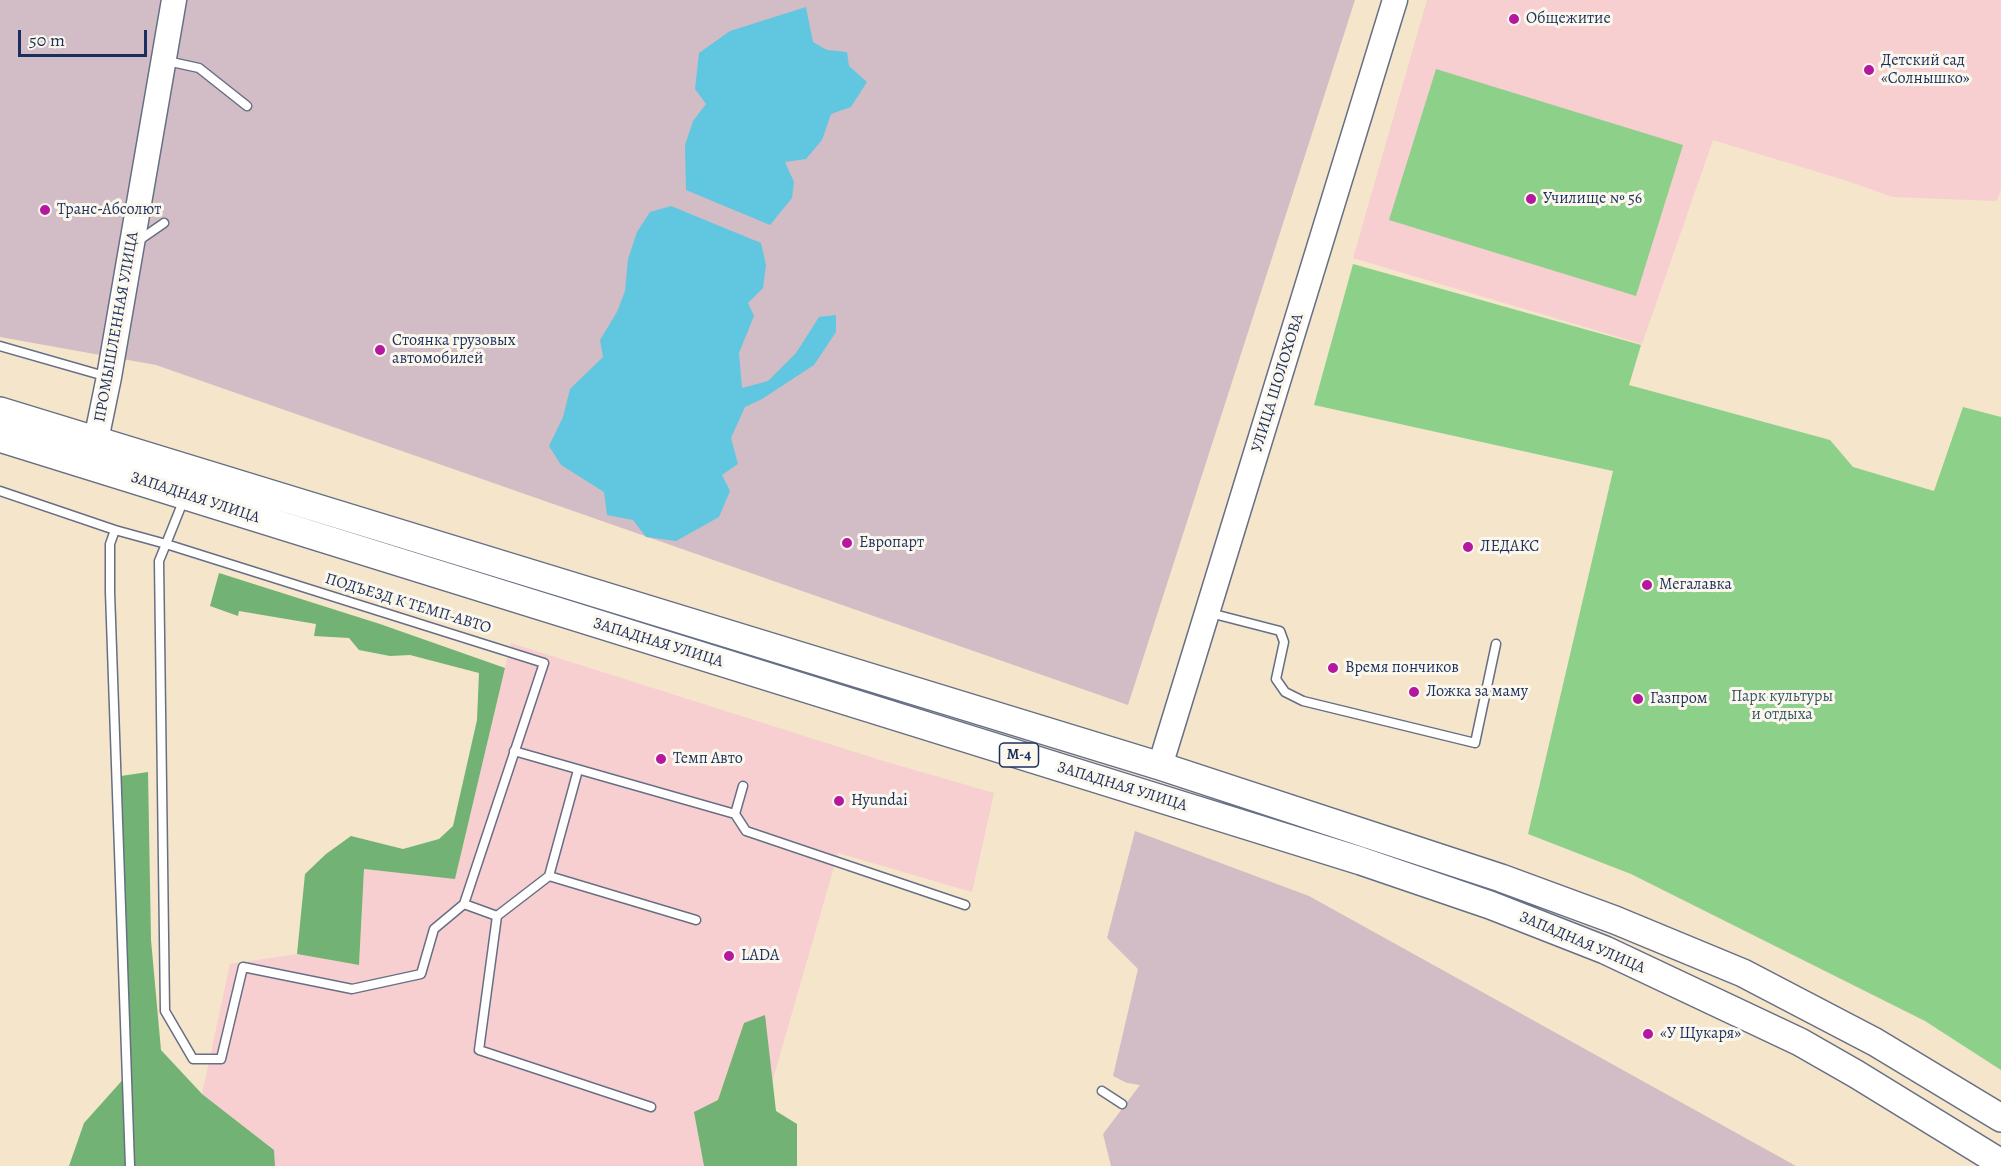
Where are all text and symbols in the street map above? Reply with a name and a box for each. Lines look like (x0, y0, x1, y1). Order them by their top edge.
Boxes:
place label: Общежитие (1526, 9, 1611, 29)
marker: Общежитие (1507, 12, 1521, 26)
scale bar (21, 18, 150, 56)
text: 50 m (29, 28, 65, 52)
place label: Детский сад «Солнышко» (1881, 51, 1970, 89)
marker: Детский сад «Солнышко» (1862, 63, 1876, 77)
place label: Училище № 56 (1543, 189, 1642, 209)
marker: Училище № 56 (1524, 192, 1538, 206)
place label: Транс-Абсолют (57, 200, 161, 220)
marker: Транс-Абсолют (38, 203, 52, 217)
street label: ПРОМЫШЛЕННАЯ УЛИЦА (91, 230, 143, 424)
street label: УЛИЦА ШОЛОХОВА (1248, 311, 1308, 455)
place label: Стоянка грузовых автомобилей (392, 331, 516, 369)
marker: Стоянка грузовых автомобилей (373, 343, 387, 357)
street label: ЗАПАДНАЯ УЛИЦА (128, 468, 262, 528)
place label: Европарт (859, 533, 924, 553)
marker: Европарт (840, 536, 854, 550)
place label: ЛЕДАКС (1480, 537, 1539, 557)
marker: ЛЕДАКС (1461, 540, 1475, 554)
street label: ПОДЪЕЗД К ТЕМП-АВТО (323, 570, 493, 638)
place label: Мегалавка (1659, 575, 1732, 595)
marker: Мегалавка (1640, 578, 1654, 592)
street label: ЗАПАДНАЯ УЛИЦА (591, 614, 725, 672)
place label: Время пончиков (1345, 658, 1459, 678)
marker: Время пончиков (1326, 661, 1340, 675)
place label: Ложка за маму (1426, 682, 1528, 702)
marker: Ложка за маму (1407, 685, 1421, 699)
park label: Парк культуры и отдыха (1731, 687, 1833, 725)
place label: Газпром (1650, 689, 1707, 709)
marker: Газпром (1631, 692, 1645, 706)
road number: М-4 (1000, 743, 1038, 767)
place label: Темп Авто (673, 749, 743, 769)
marker: Темп Авто (654, 752, 668, 766)
street label: ЗАПАДНАЯ УЛИЦА (1055, 758, 1189, 816)
place label: Hyundai (851, 791, 908, 811)
marker: Hyundai (832, 794, 846, 808)
street label: ЗАПАДНАЯ УЛИЦА (1516, 908, 1648, 978)
place label: LADA (741, 946, 779, 966)
marker: LADA (722, 949, 736, 963)
place label: «У Щукаря» (1660, 1024, 1741, 1044)
marker: «У Щукаря» (1641, 1027, 1655, 1041)

